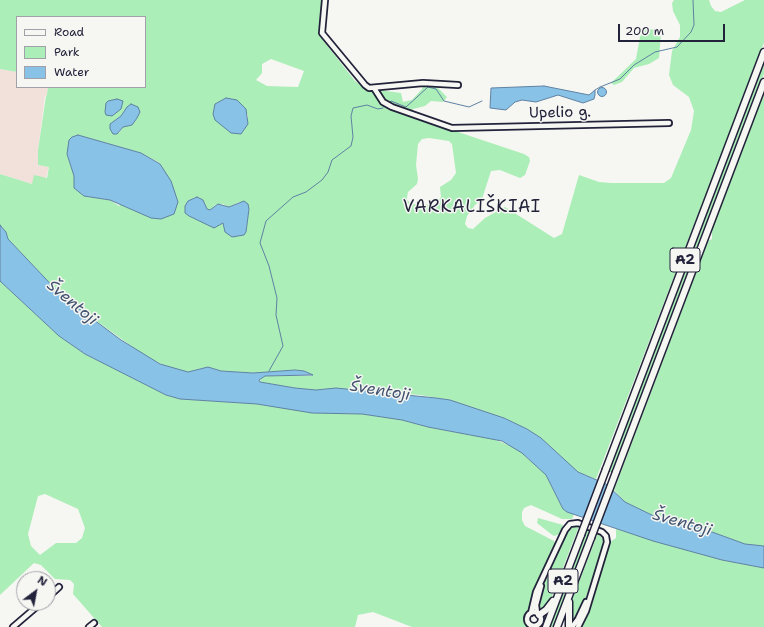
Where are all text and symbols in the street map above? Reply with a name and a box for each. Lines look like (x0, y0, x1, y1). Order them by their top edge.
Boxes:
legend (16, 16, 146, 88)
scale bar (620, 16, 727, 42)
text: 200 m (625, 23, 664, 39)
text: Road (54, 24, 84, 40)
text: Park (54, 44, 80, 60)
text: Water (54, 64, 89, 80)
street label: Upelio g. (529, 103, 591, 123)
district label: VARKALIŠKIAI (403, 198, 541, 218)
road number: A2 (670, 248, 700, 272)
water label: Šventoji (43, 276, 101, 330)
water label: Šventoji (349, 377, 411, 405)
water label: Šventoji (650, 505, 714, 541)
road number: A2 (548, 569, 578, 593)
north arrow (16, 571, 56, 611)
text: N (34, 573, 50, 590)

